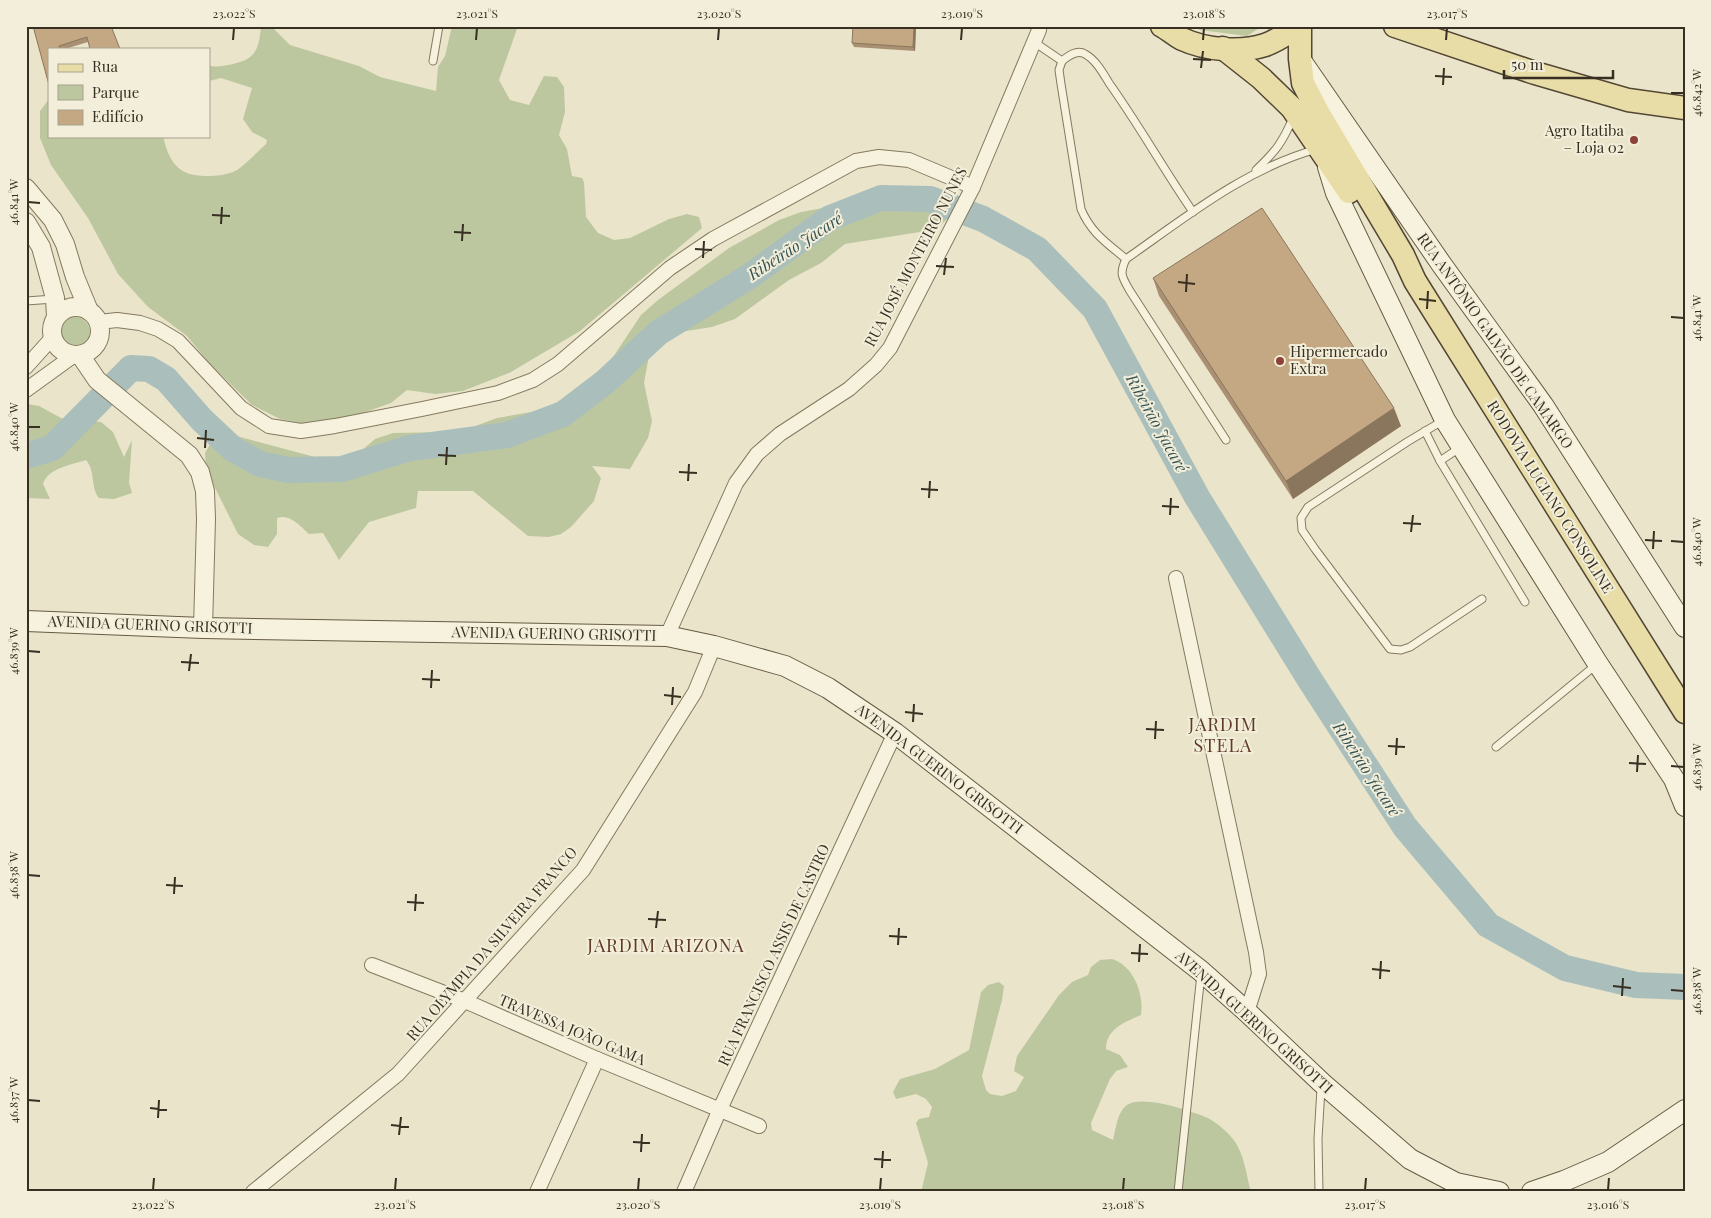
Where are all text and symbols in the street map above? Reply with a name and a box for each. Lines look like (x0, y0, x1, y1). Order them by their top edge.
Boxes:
text: 23.022°S (212, 5, 256, 21)
text: 23.021°S (456, 5, 498, 21)
text: 23.020°S (697, 5, 741, 21)
text: 23.019°S (941, 5, 983, 21)
text: 23.018°S (1183, 5, 1225, 21)
text: 23.017°S (1426, 5, 1468, 21)
legend (48, 48, 210, 138)
scale bar (1504, 48, 1612, 80)
text: 50 m (1511, 54, 1544, 74)
text: Rua (92, 56, 118, 76)
text: 46.842°W (1688, 69, 1704, 117)
text: Parque (92, 82, 139, 102)
text: Edifício (92, 106, 144, 126)
place label: Agro Itatiba – Loja 02 (1544, 120, 1625, 157)
marker: Agro Itatiba – Loja 02 (1628, 134, 1640, 146)
street label: RUA JOSÉ MONTEIRO NUNES (859, 163, 971, 350)
text: 46.841°W (5, 179, 21, 225)
water label: Ribeirão Jacaré (743, 207, 847, 285)
street label: RUA ANTÔNIO GALVÃO DE CAMARGO (1413, 229, 1578, 452)
text: 46.841°W (1688, 295, 1704, 341)
place label: Hipermercado Extra (1290, 341, 1388, 378)
marker: Hipermercado Extra (1274, 355, 1286, 367)
water label: Ribeirão Jacaré (1121, 369, 1194, 476)
street label: RODOVIA LUCIANO CONSOLINE (1483, 396, 1619, 597)
text: 46.840°W (5, 402, 21, 452)
text: 46.840°W (1688, 517, 1704, 567)
street label: AVENIDA GUERINO GRISOTTI (46, 610, 253, 638)
street label: AVENIDA GUERINO GRISOTTI (450, 621, 657, 645)
text: 46.839°W (5, 627, 21, 675)
street label: AVENIDA GUERINO GRISOTTI (851, 698, 1027, 838)
district label: JARDIM STELA (1188, 712, 1257, 757)
water label: Ribeirão Jacaré (1328, 717, 1406, 821)
text: 46.839°W (1688, 743, 1704, 791)
street label: RUA FRANCISCO ASSIS DE CASTRO (713, 840, 833, 1069)
street label: RUA OLYMPIA DA SILVEIRA FRANCO (401, 842, 581, 1045)
text: 46.838°W (5, 851, 21, 899)
district label: JARDIM ARIZONA (586, 933, 745, 957)
street label: AVENIDA GUERINO GRISOTTI (1171, 945, 1338, 1097)
text: 46.838°W (1688, 967, 1704, 1015)
street label: TRAVESSA JOÃO GAMA (496, 989, 649, 1069)
text: 46.837°W (5, 1077, 21, 1123)
text: 23.022°S (131, 1196, 175, 1212)
text: 23.021°S (374, 1196, 416, 1212)
text: 23.020°S (616, 1196, 660, 1212)
text: 23.019°S (859, 1196, 901, 1212)
text: 23.018°S (1102, 1196, 1144, 1212)
text: 23.017°S (1344, 1196, 1386, 1212)
text: 23.016°S (1587, 1196, 1629, 1212)

